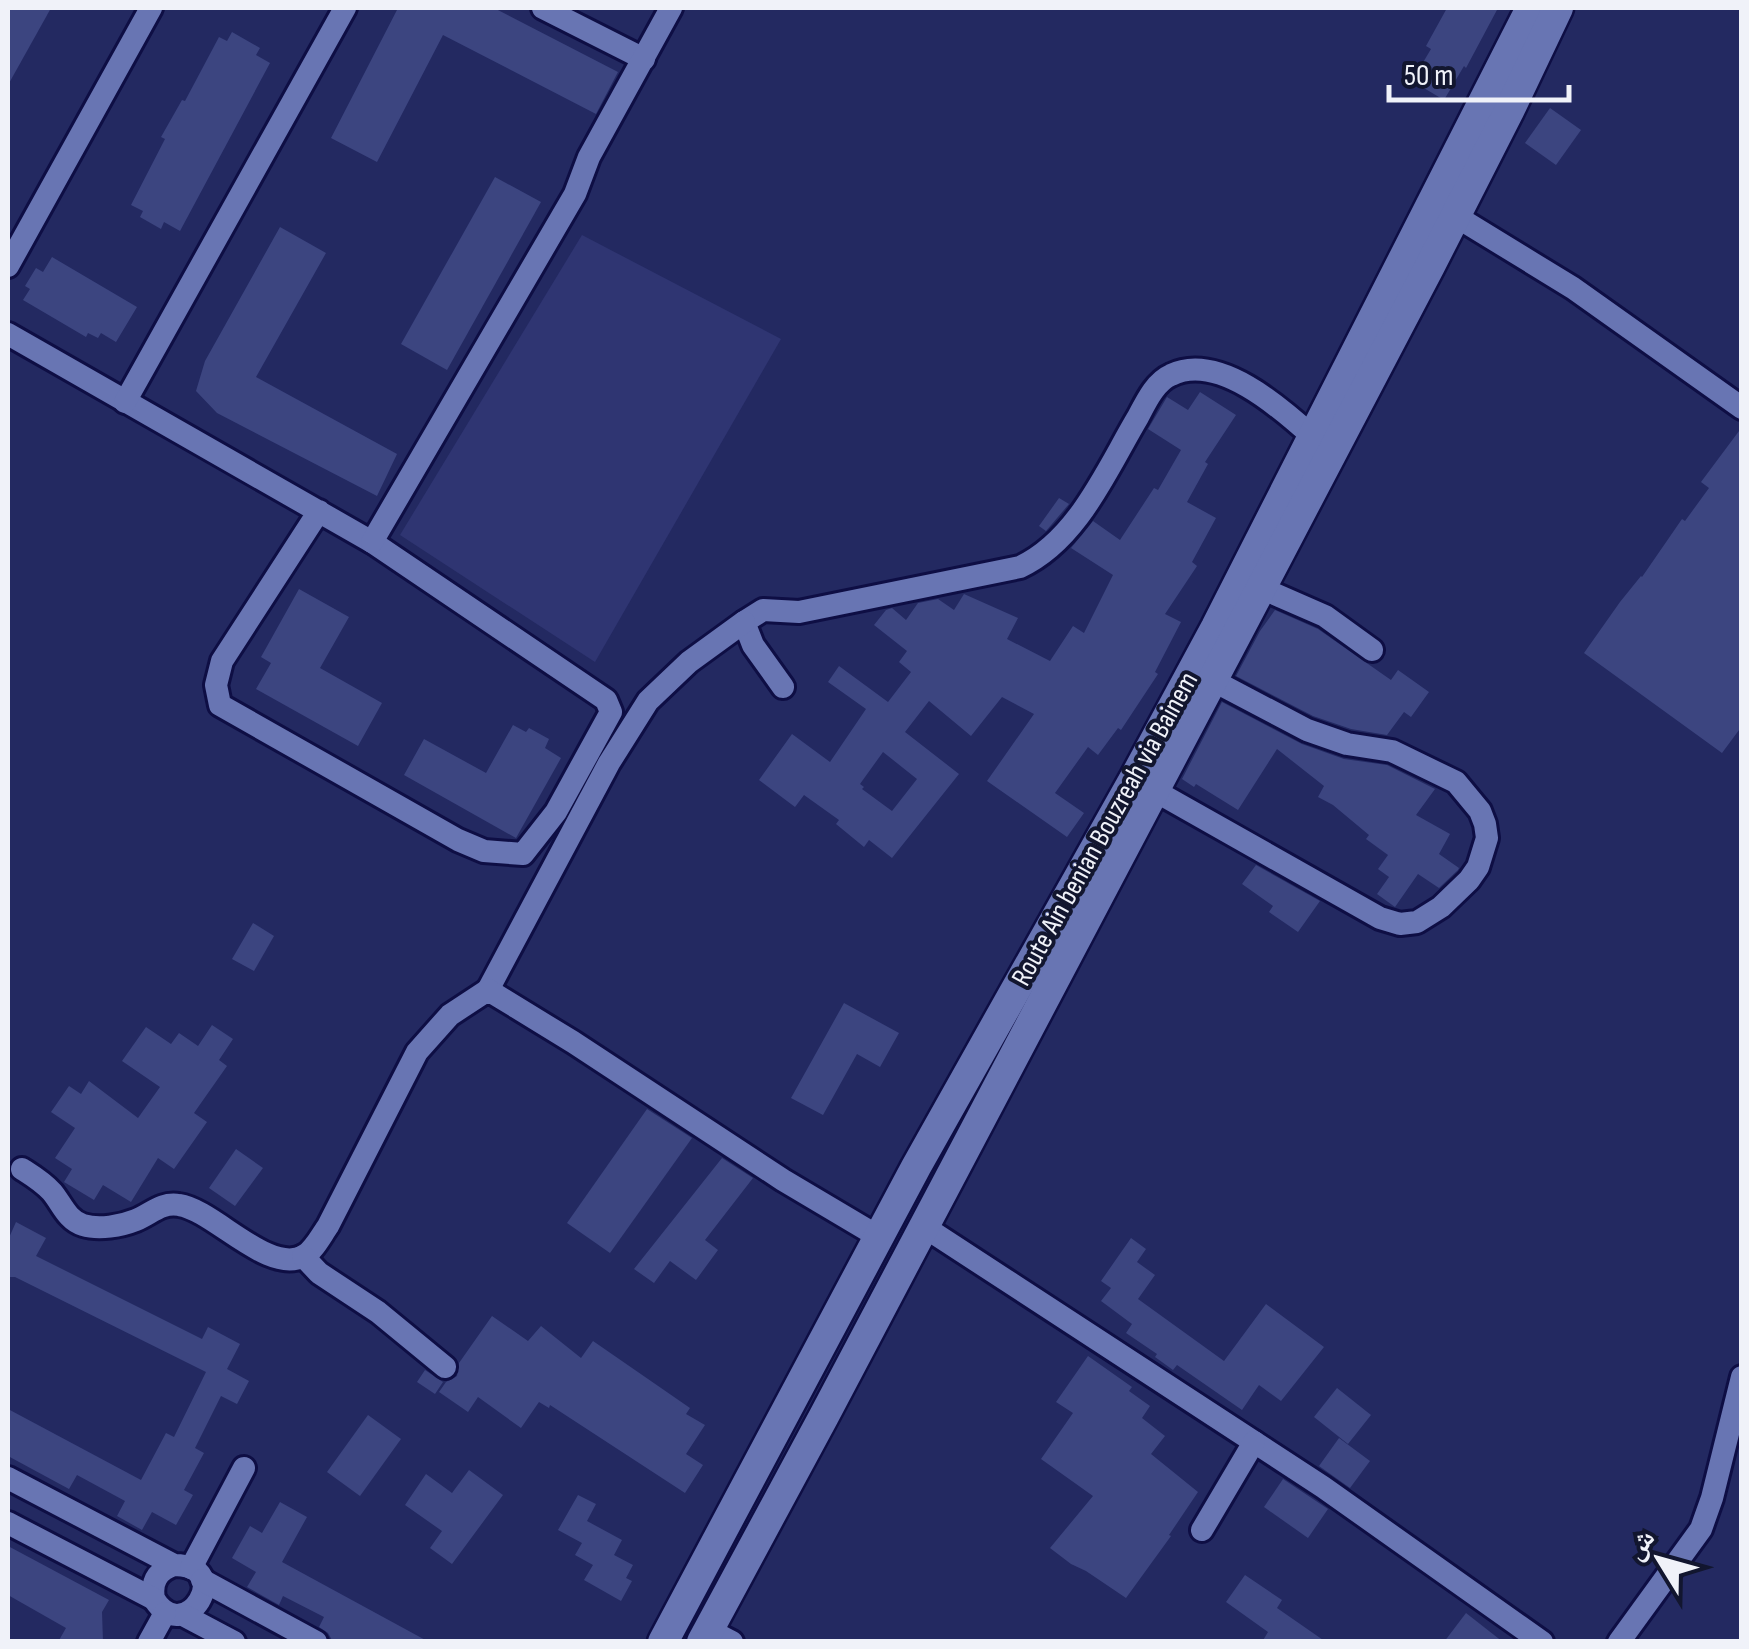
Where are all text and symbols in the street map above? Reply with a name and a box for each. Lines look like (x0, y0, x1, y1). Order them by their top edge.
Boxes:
scale bar (1389, 40, 1569, 102)
text: 50 m (1404, 58, 1453, 94)
street label: Route Ain benian Bouzreah via Bainem (1005, 666, 1205, 992)
north arrow (1609, 1509, 1709, 1609)
text: ش (1618, 1523, 1662, 1567)

